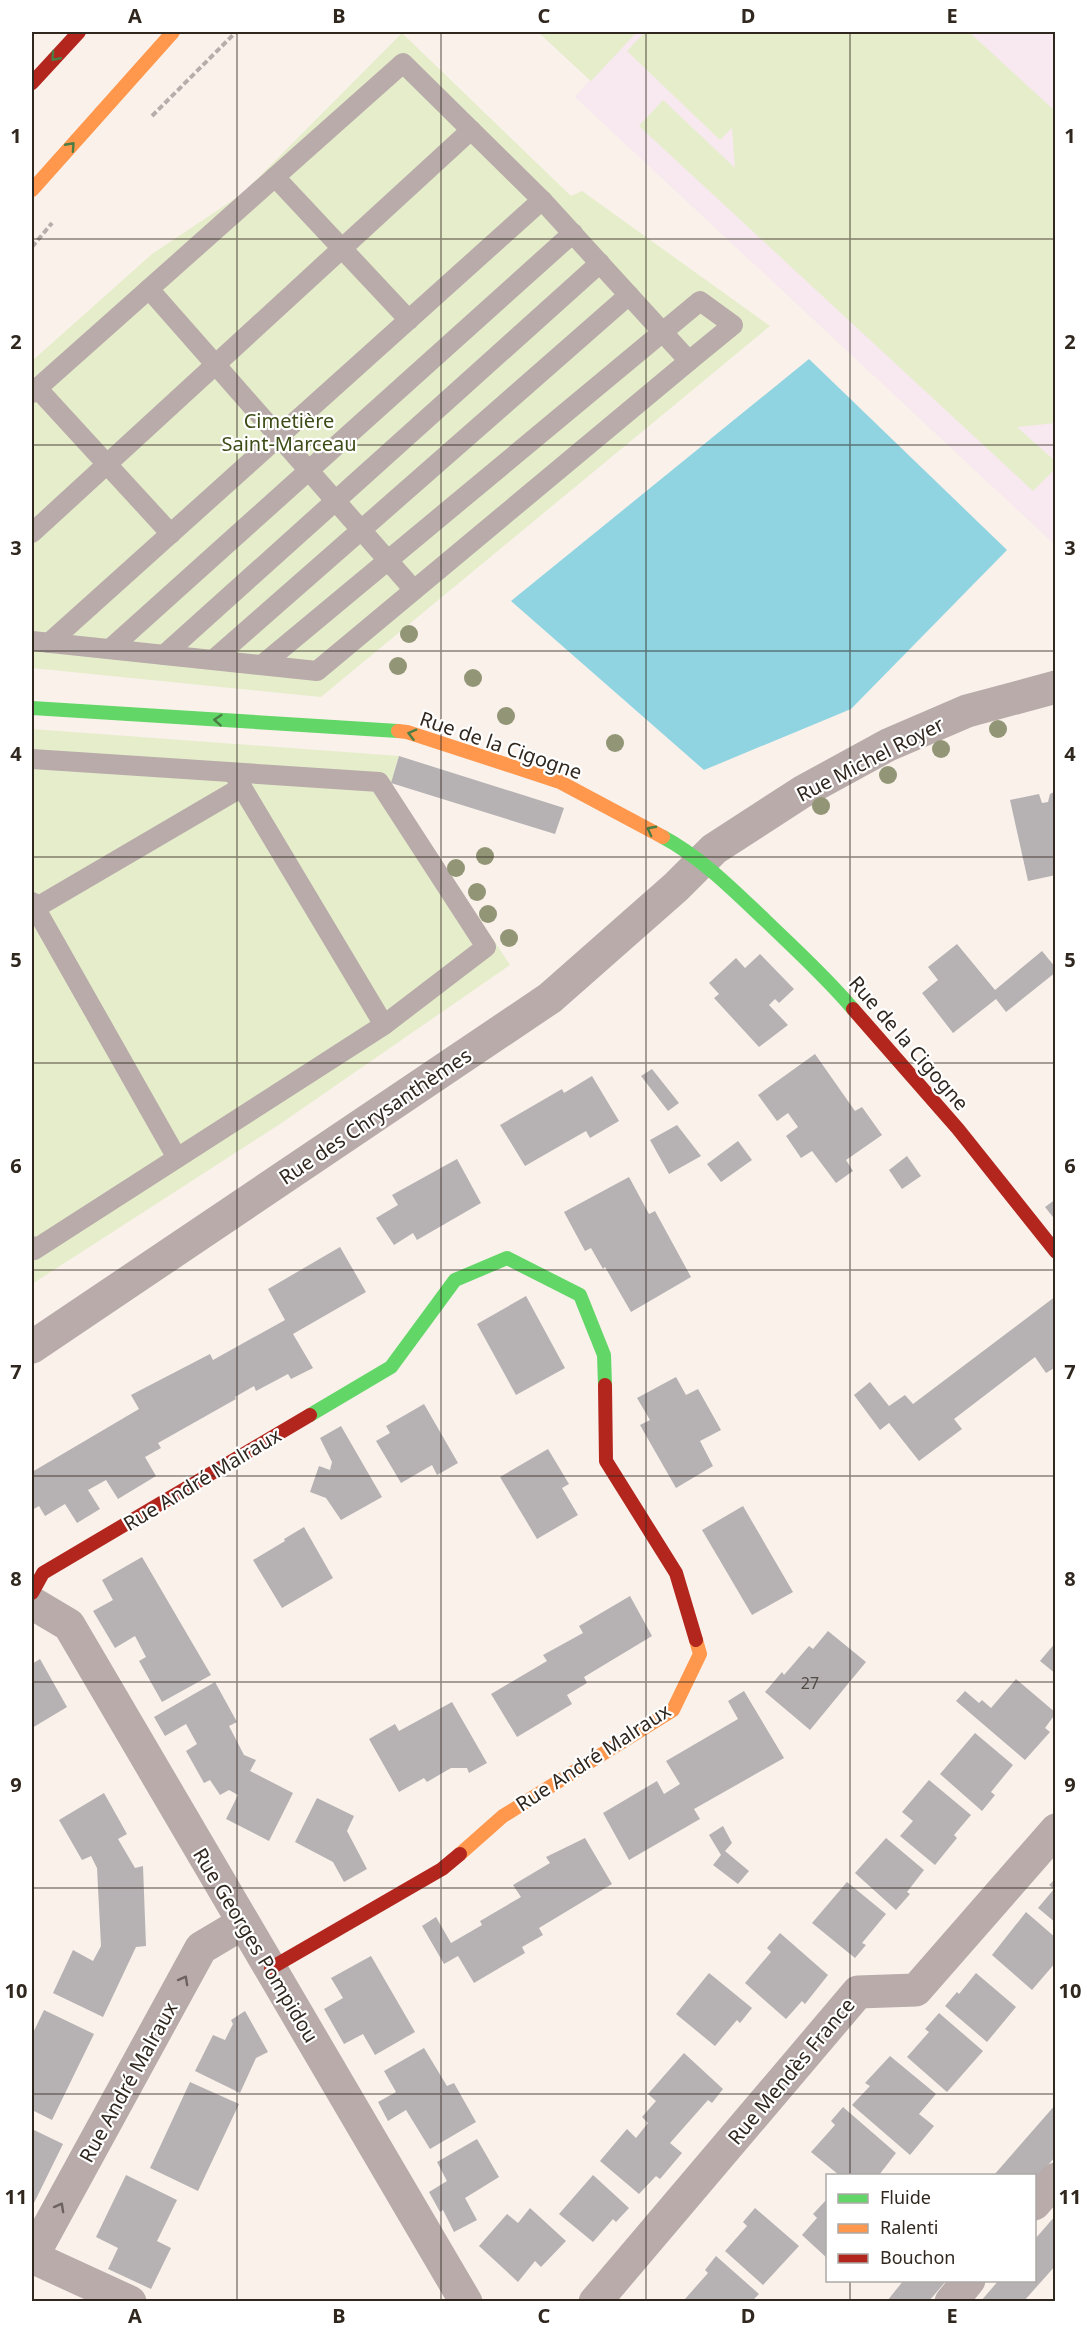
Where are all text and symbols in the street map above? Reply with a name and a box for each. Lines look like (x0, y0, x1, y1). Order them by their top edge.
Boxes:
text: A (128, 2, 142, 29)
text: B (332, 2, 346, 29)
text: C (538, 2, 551, 29)
text: D (741, 2, 755, 29)
text: E (946, 2, 958, 29)
one-way arrow (51, 50, 62, 61)
text: 1 (10, 122, 22, 149)
text: 1 (1064, 122, 1076, 149)
one-way arrow (64, 142, 75, 153)
text: 2 (10, 328, 22, 355)
text: 2 (1064, 328, 1076, 355)
park label: Cimetière Saint-Marceau (221, 407, 357, 457)
text: 3 (10, 534, 22, 561)
text: 3 (1064, 534, 1076, 561)
street label: Rue de la Cigogne (416, 705, 586, 785)
street label: Rue Michel Royer (792, 710, 948, 808)
one-way arrow (214, 714, 223, 727)
one-way arrow (408, 729, 418, 742)
text: 4 (10, 740, 22, 767)
text: 4 (1064, 740, 1076, 767)
one-way arrow (647, 826, 657, 837)
text: 5 (10, 946, 22, 973)
text: 5 (1064, 946, 1076, 973)
street label: Rue de la Cigogne (843, 970, 975, 1116)
street label: Rue des Chrysanthèmes (273, 1041, 477, 1191)
text: 6 (10, 1152, 22, 1179)
text: 6 (1064, 1152, 1076, 1179)
text: 7 (10, 1358, 22, 1385)
text: 7 (1064, 1358, 1076, 1385)
street label: Rue André Malraux (118, 1421, 286, 1537)
text: 8 (10, 1565, 22, 1592)
text: 8 (1064, 1565, 1076, 1592)
house number: 27 (801, 1672, 819, 1694)
street label: Rue André Malraux (510, 1697, 676, 1817)
text: 9 (10, 1771, 22, 1798)
text: 9 (1064, 1771, 1076, 1798)
street label: Rue Georges Pompidou (187, 1843, 325, 2047)
one-way arrow (177, 1976, 188, 1987)
text: 10 (5, 1977, 27, 2004)
text: 10 (1059, 1977, 1081, 2004)
street label: Rue Mendès France (721, 1992, 861, 2150)
street label: Rue André Malraux (73, 1997, 184, 2167)
legend (826, 2174, 1036, 2282)
text: 11 (5, 2183, 27, 2210)
text: 11 (1059, 2183, 1081, 2210)
text: Fluide (880, 2185, 931, 2209)
one-way arrow (53, 2202, 64, 2213)
text: Ralenti (880, 2215, 938, 2239)
text: Bouchon (880, 2245, 956, 2269)
text: A (128, 2302, 142, 2329)
text: B (332, 2302, 346, 2329)
text: C (538, 2302, 551, 2329)
text: D (741, 2302, 755, 2329)
text: E (946, 2302, 958, 2329)

